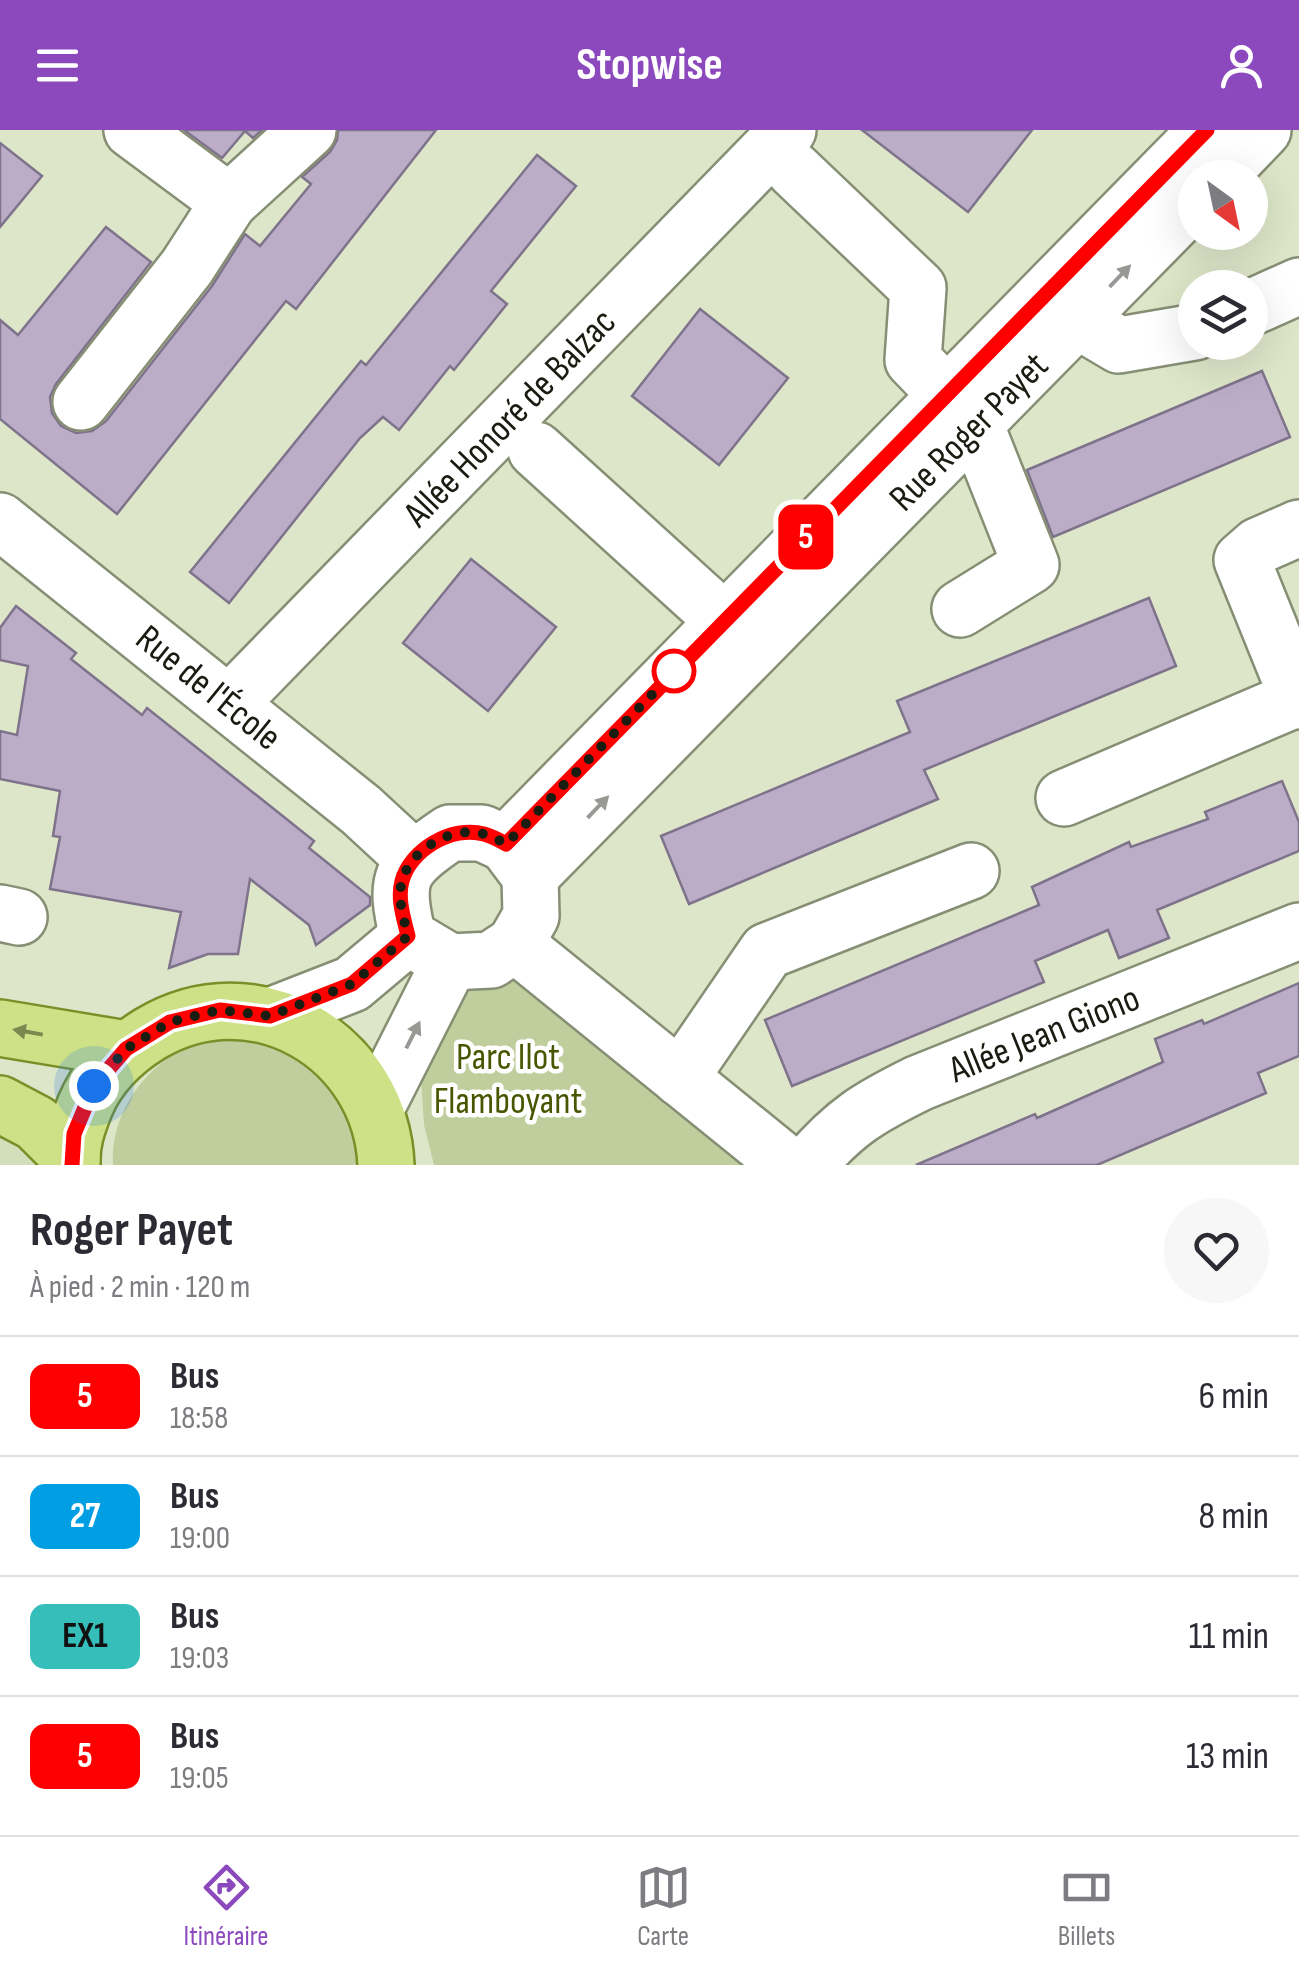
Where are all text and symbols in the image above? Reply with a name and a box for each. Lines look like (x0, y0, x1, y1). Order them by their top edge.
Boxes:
icon: menu (30, 38, 85, 93)
text: Stopwise (576, 38, 723, 93)
icon: person (1214, 38, 1269, 93)
north arrow (1178, 160, 1268, 250)
map controls (1178, 160, 1268, 360)
one-way arrow (1108, 264, 1132, 288)
button: layers (1178, 270, 1268, 360)
street label: Allée Honoré de Balzac (394, 300, 625, 537)
street label: Rue Roger Payet (880, 343, 1058, 521)
line badge: 5 (774, 504, 838, 570)
text: 5 (798, 516, 814, 559)
street label: Rue de l'École (126, 616, 290, 760)
unlabelled marker (653, 650, 695, 692)
one-way arrow (586, 795, 609, 819)
street label: Allée Jean Giono (942, 976, 1146, 1093)
one-way arrow (404, 1021, 421, 1050)
one-way arrow (12, 1024, 44, 1039)
park label: Parc Ilot Flamboyant (434, 1035, 582, 1124)
your location (69, 1061, 119, 1111)
button: heart (1164, 1198, 1269, 1303)
text: Roger Payet (30, 1202, 233, 1259)
text: À pied · 2 min · 120 m (30, 1268, 250, 1307)
text: Bus (170, 1354, 219, 1399)
text: 6 min (1199, 1374, 1269, 1419)
text: 5 (77, 1375, 93, 1418)
text: 18:58 (170, 1399, 228, 1438)
text: Bus (170, 1474, 219, 1519)
text: 8 min (1199, 1494, 1269, 1539)
text: 27 (70, 1495, 100, 1538)
text: 19:00 (170, 1519, 230, 1558)
text: Bus (170, 1594, 219, 1639)
text: 11 min (1189, 1614, 1269, 1659)
text: EX1 (62, 1615, 108, 1658)
text: 19:03 (170, 1639, 229, 1678)
text: Bus (170, 1714, 219, 1759)
text: 13 min (1186, 1734, 1269, 1779)
text: 5 (77, 1735, 93, 1778)
text: 19:05 (170, 1759, 229, 1798)
tab: Itinéraire (184, 1860, 269, 1953)
tab: Carte (636, 1860, 691, 1953)
tab: Billets (1058, 1860, 1115, 1953)

